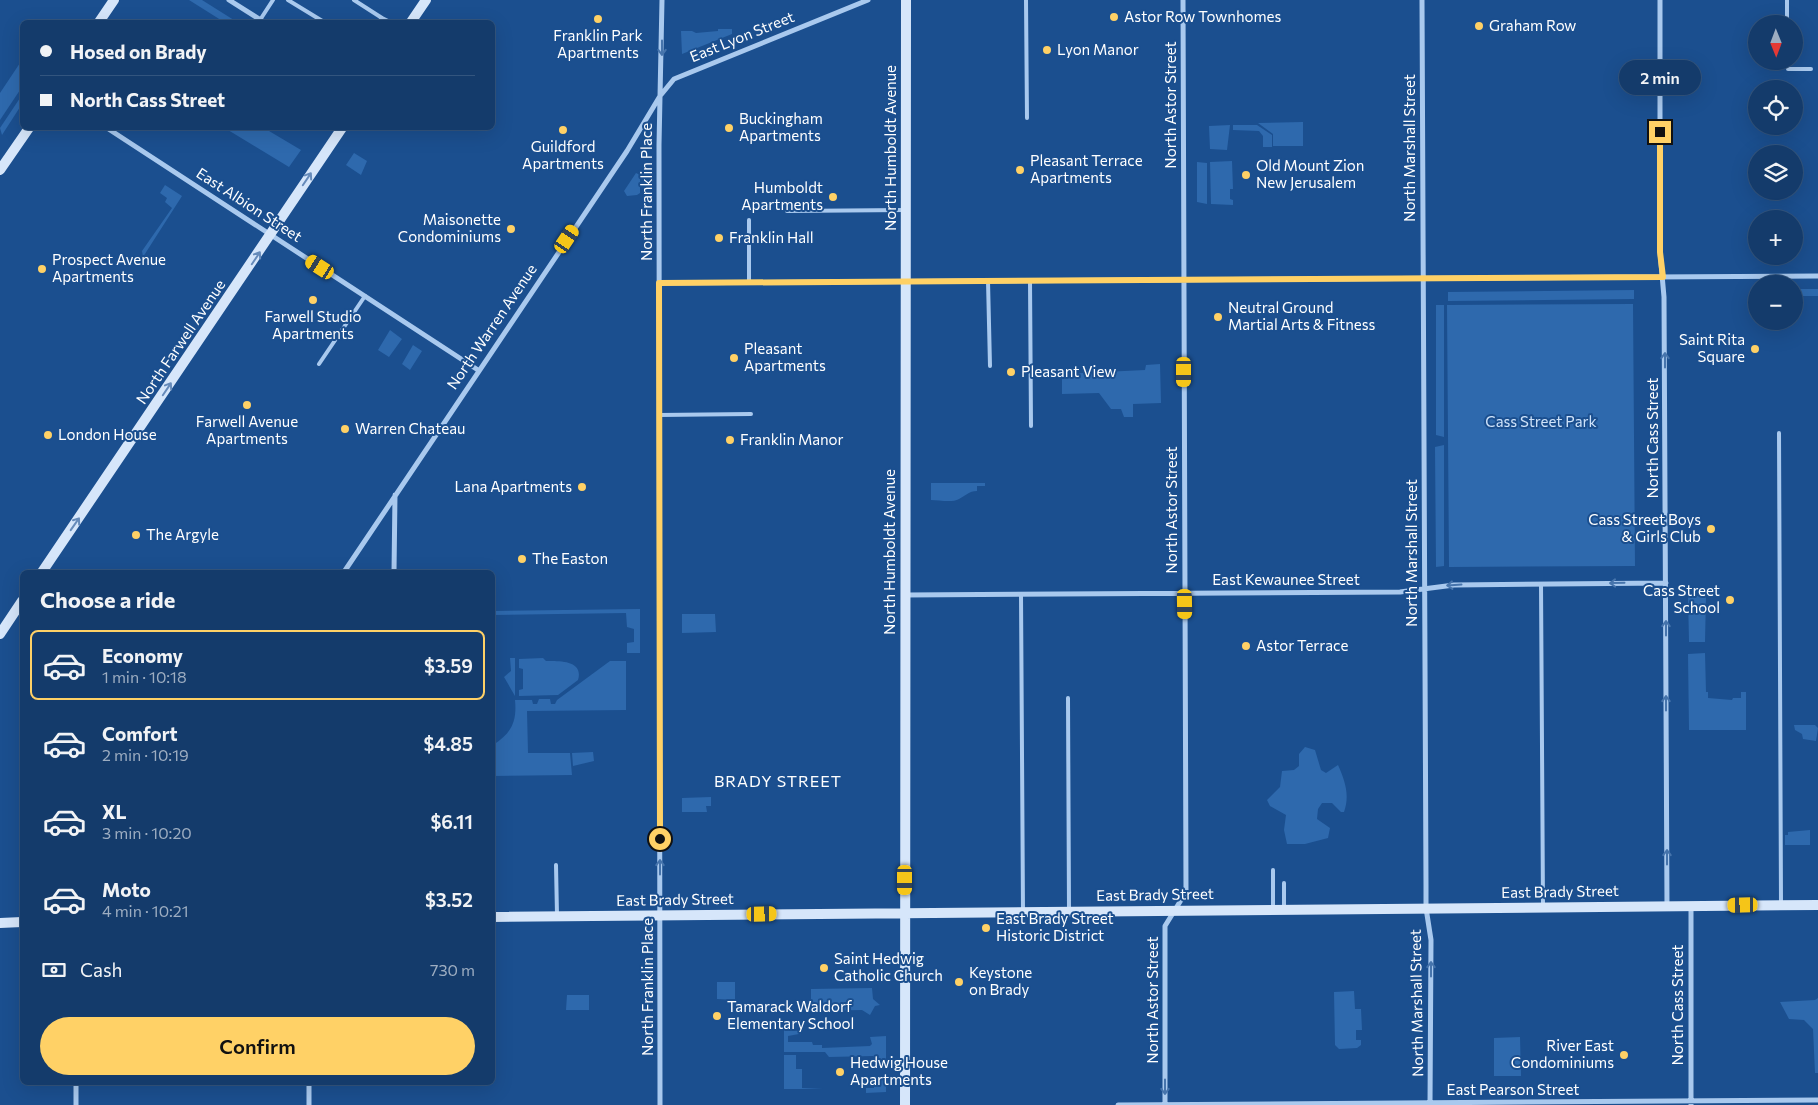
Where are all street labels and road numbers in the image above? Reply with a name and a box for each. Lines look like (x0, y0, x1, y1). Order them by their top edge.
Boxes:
street label: East Lyon Street (687, 7, 796, 65)
street label: North Astor Street (1161, 41, 1179, 169)
street label: North Humboldt Avenue (881, 65, 899, 231)
street label: North Marshall Street (1400, 74, 1418, 222)
street label: North Franklin Place (637, 123, 655, 261)
street label: East Albion Street (193, 163, 306, 245)
street label: North Warren Avenue (443, 260, 540, 393)
street label: North Farwell Avenue (132, 276, 229, 407)
street label: North Cass Street (1643, 378, 1661, 498)
street label: North Astor Street (1162, 446, 1180, 574)
street label: North Humboldt Avenue (880, 469, 898, 635)
street label: North Marshall Street (1402, 479, 1420, 627)
street label: East Kewaunee Street (1212, 570, 1360, 588)
street label: East Brady Street (1501, 881, 1619, 901)
street label: East Brady Street (1096, 884, 1214, 904)
street label: East Brady Street (616, 889, 734, 909)
street label: North Franklin Place (638, 918, 656, 1056)
street label: North Marshall Street (1406, 929, 1426, 1077)
street label: North Astor Street (1143, 936, 1161, 1064)
street label: North Cass Street (1668, 945, 1686, 1065)
street label: East Pearson Street (1447, 1080, 1579, 1098)

